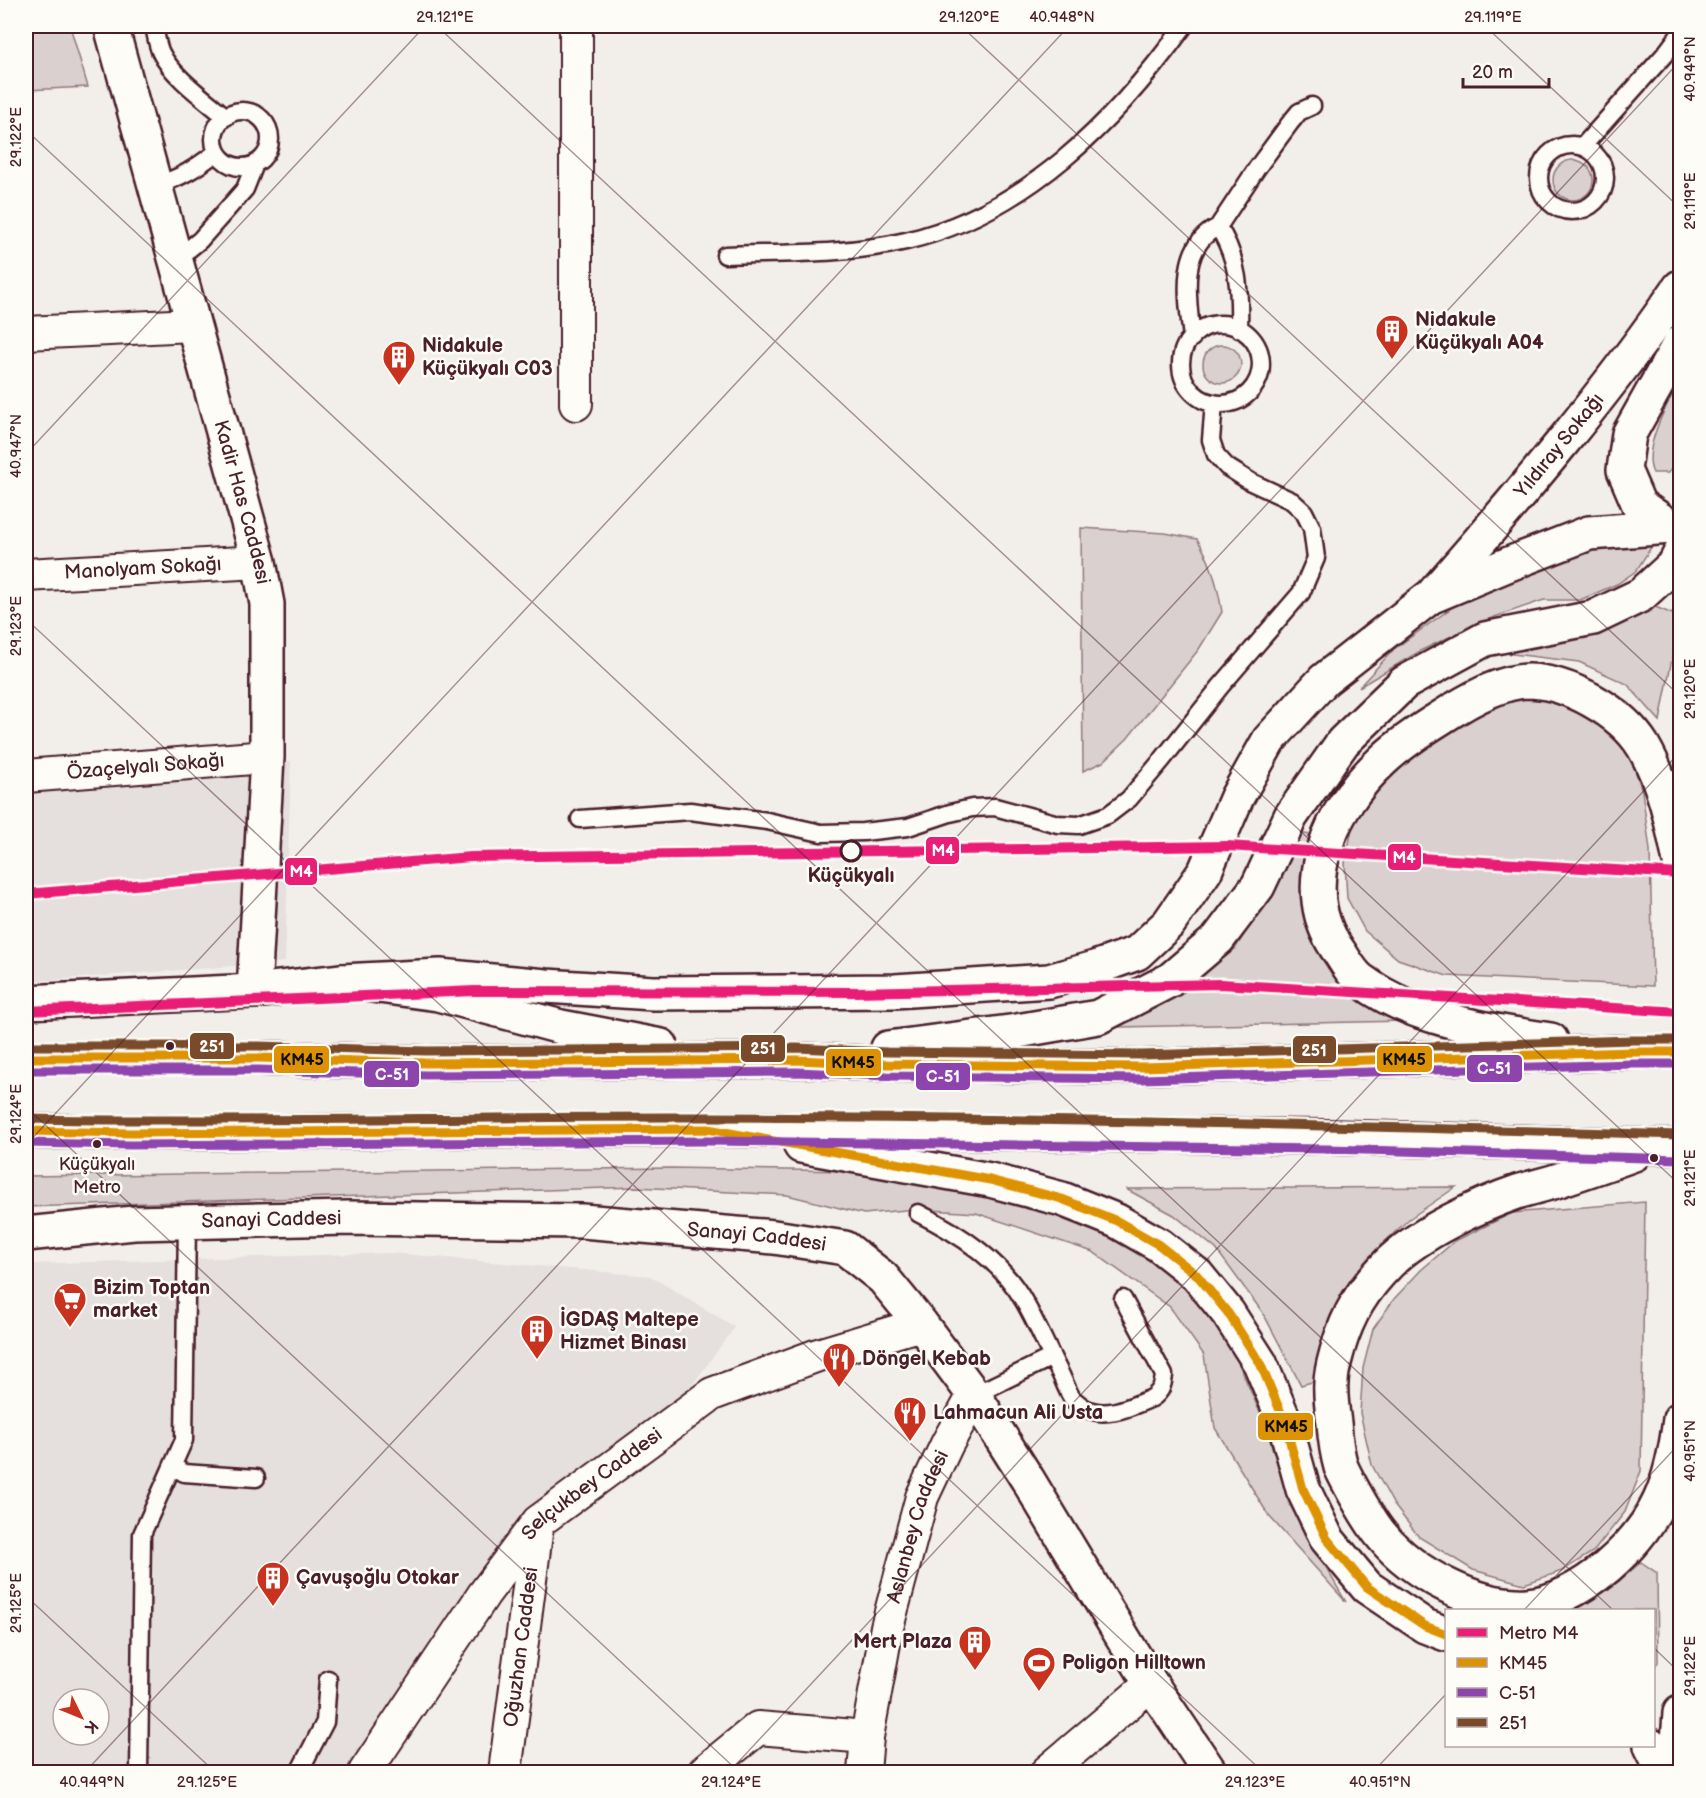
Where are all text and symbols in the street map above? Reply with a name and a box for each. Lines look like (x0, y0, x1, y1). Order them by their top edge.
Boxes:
text: 29.121°E (416, 8, 474, 27)
text: 29.120°E (939, 8, 999, 27)
text: 40.948°N (1029, 8, 1095, 27)
text: 29.119°E (1464, 8, 1522, 27)
text: 40.949°N (1681, 36, 1700, 102)
scale bar (1463, 51, 1548, 89)
text: 20 m (1472, 62, 1513, 83)
text: 29.122°E (7, 107, 26, 167)
text: 29.119°E (1681, 172, 1700, 230)
place label: Nidakule Küçükyalı A04 (1415, 308, 1544, 355)
building icon: Nidakule Küçükyalı A04 (1374, 313, 1410, 360)
place label: Nidakule Küçükyalı C03 (422, 334, 553, 381)
building icon: Nidakule Küçükyalı C03 (381, 339, 417, 386)
street label: Yıldıray Sokağı (1509, 388, 1609, 504)
text: 40.947°N (7, 414, 26, 478)
street label: Kadir Has Caddesi (208, 418, 275, 586)
street label: Manolyam Sokağı (63, 552, 222, 585)
text: 29.123°E (7, 596, 26, 656)
text: 29.120°E (1681, 659, 1700, 719)
street label: Özaçelyalı Sokağı (66, 748, 225, 785)
line badge: M4 (925, 836, 960, 865)
marker: Küçükyalı (840, 840, 862, 862)
text: M4 (931, 842, 955, 861)
line badge: M4 (1387, 843, 1422, 871)
text: M4 (1392, 849, 1416, 868)
line badge: M4 (284, 857, 318, 886)
text: M4 (289, 863, 313, 882)
place label: Küçükyalı (808, 864, 894, 888)
line badge: 251 (189, 1032, 235, 1060)
line badge: 251 (740, 1034, 786, 1063)
line badge: 251 (1292, 1035, 1337, 1064)
text: 251 (199, 1038, 225, 1057)
unlabelled marker (164, 1040, 176, 1052)
text: 251 (750, 1040, 776, 1059)
text: 251 (1301, 1042, 1327, 1061)
line badge: KM45 (273, 1045, 330, 1074)
line badge: KM45 (1376, 1045, 1433, 1073)
line badge: KM45 (825, 1048, 882, 1077)
text: KM45 (280, 1051, 324, 1070)
text: KM45 (1382, 1051, 1426, 1070)
text: KM45 (831, 1054, 875, 1073)
line badge: C-51 (1466, 1054, 1523, 1083)
line badge: C-51 (363, 1060, 420, 1088)
text: C-51 (1477, 1060, 1511, 1079)
line badge: C-51 (915, 1062, 971, 1091)
text: C-51 (375, 1066, 409, 1085)
text: C-51 (926, 1068, 960, 1087)
text: 29.124°E (7, 1084, 26, 1144)
marker: Küçükyalı Metro (91, 1138, 103, 1150)
text: 29.121°E (1681, 1149, 1700, 1207)
unlabelled marker (1648, 1152, 1660, 1164)
place label: Küçükyalı Metro (59, 1154, 135, 1198)
street label: Sanayi Caddesi (201, 1206, 342, 1233)
street label: Sanayi Caddesi (686, 1218, 828, 1257)
place label: Bizim Toptan market (93, 1276, 210, 1323)
supermarket icon: Bizim Toptan market (52, 1281, 88, 1328)
place label: İGDAŞ Maltepe Hizmet Binası (560, 1306, 699, 1355)
building icon: İGDAŞ Maltepe Hizmet Binası (519, 1313, 555, 1360)
restaurant icon: Döngel Kebab (821, 1341, 857, 1388)
place label: Döngel Kebab (862, 1347, 991, 1371)
restaurant icon: Lahmacun Ali Usta (892, 1395, 928, 1442)
place label: Lahmacun Ali Usta (933, 1401, 1103, 1425)
line badge: KM45 (1257, 1412, 1314, 1441)
text: KM45 (1264, 1418, 1308, 1437)
text: 40.951°N (1681, 1420, 1700, 1482)
street label: Selçukbey Caddesi (517, 1423, 667, 1545)
street label: Aslanbey Caddesi (882, 1446, 954, 1606)
building icon: Çavuşoğlu Otokar (255, 1560, 291, 1607)
place label: Çavuşoğlu Otokar (296, 1566, 460, 1590)
street label: Oğuzhan Caddesi (499, 1566, 544, 1729)
text: 29.125°E (7, 1573, 26, 1633)
legend (1445, 1609, 1655, 1747)
text: Metro M4 (1499, 1623, 1578, 1644)
building icon: Mert Plaza (957, 1624, 993, 1671)
place label: Mert Plaza (853, 1630, 952, 1654)
text: 29.122°E (1681, 1636, 1700, 1696)
sports icon: Poligon Hilltown (1021, 1645, 1057, 1692)
place label: Poligon Hilltown (1062, 1651, 1206, 1675)
text: KM45 (1499, 1653, 1547, 1674)
text: C-51 (1499, 1683, 1536, 1704)
north arrow (51, 1687, 111, 1747)
text: 251 (1499, 1713, 1527, 1734)
text: K (80, 1716, 102, 1737)
text: 40.949°N (59, 1773, 125, 1792)
text: 29.125°E (177, 1773, 237, 1792)
text: 29.124°E (701, 1773, 761, 1792)
text: 29.123°E (1225, 1773, 1285, 1792)
text: 40.951°N (1349, 1773, 1411, 1792)

